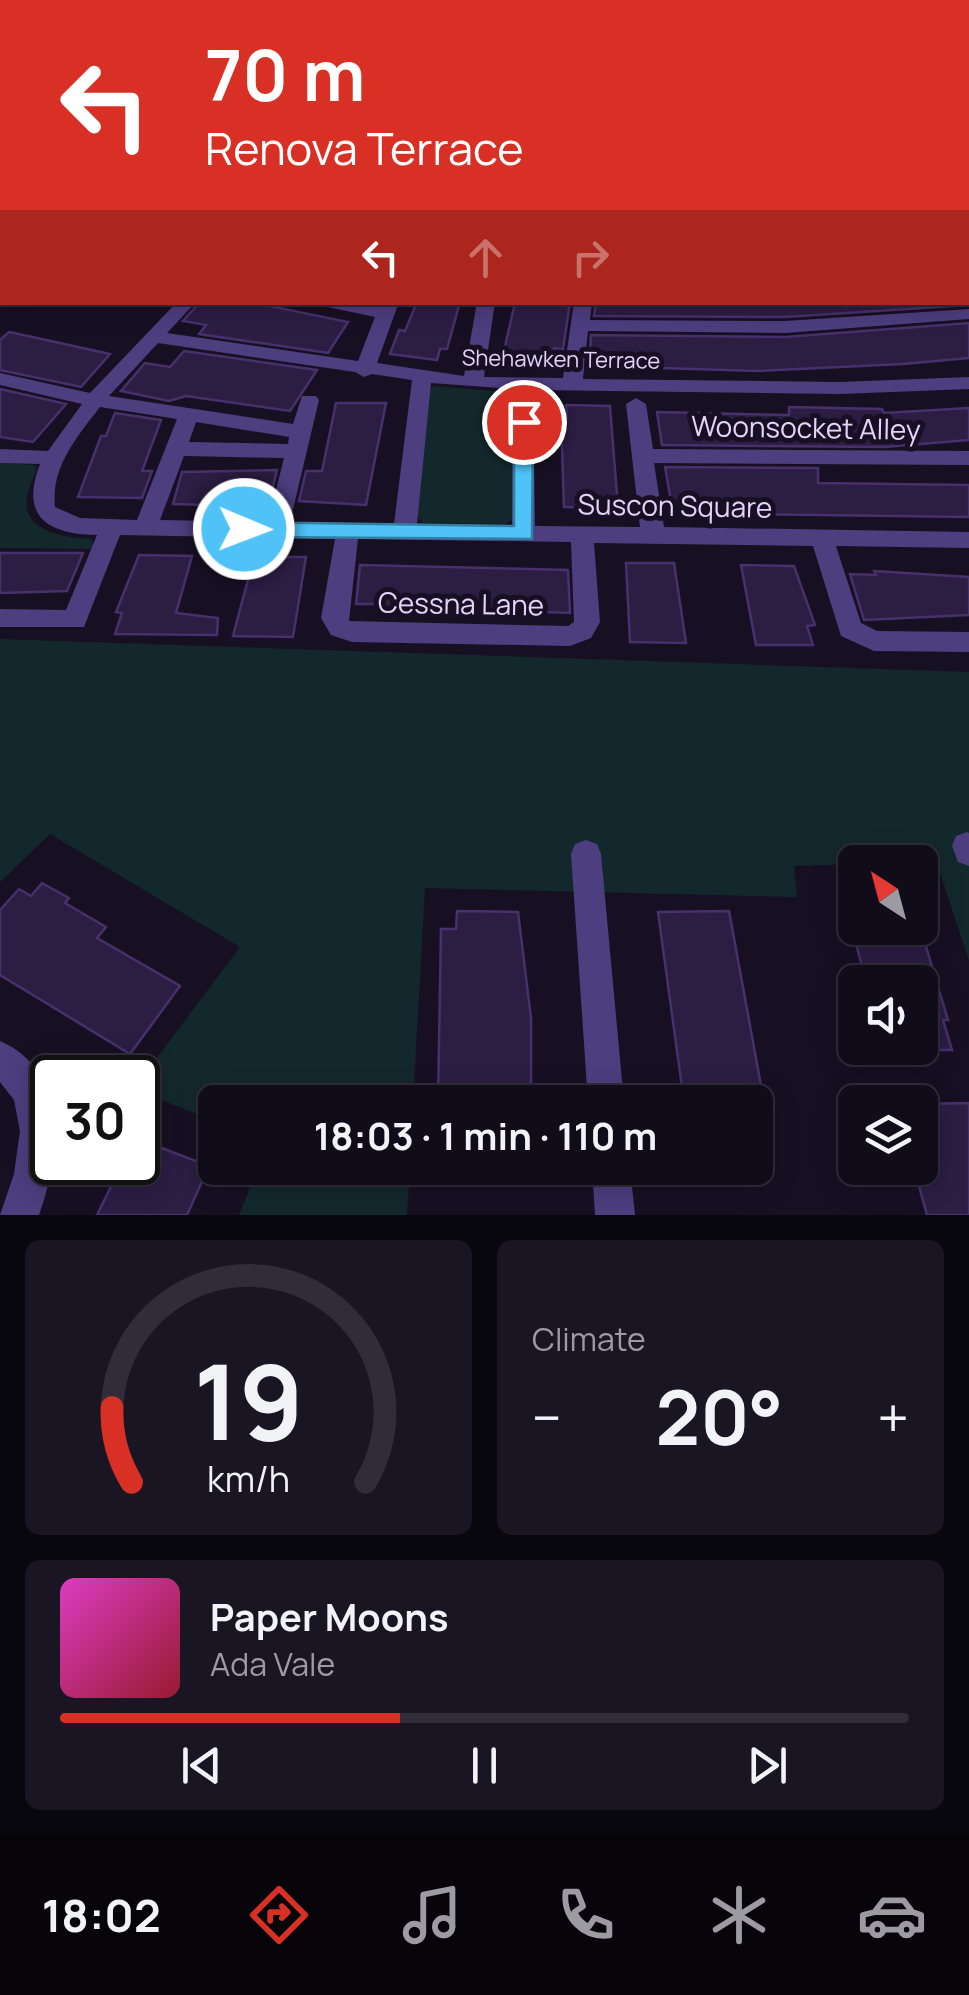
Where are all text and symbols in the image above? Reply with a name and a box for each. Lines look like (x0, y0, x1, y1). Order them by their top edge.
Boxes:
text: 70 m (205, 26, 365, 122)
icon: left (40, 40, 170, 170)
text: Renova Terrace (205, 117, 523, 179)
icon: left (353, 230, 408, 285)
icon: ahead (458, 230, 513, 285)
icon: right (563, 230, 618, 285)
street label: Shehawken Terrace (462, 342, 661, 376)
pin (482, 380, 567, 465)
icon: arrive (497, 395, 552, 450)
street label: Woonsocket Alley (691, 406, 921, 448)
position arrow (192, 477, 296, 581)
street label: Suscon Square (577, 484, 773, 526)
street label: Cessna Lane (378, 583, 545, 623)
north arrow (838, 845, 938, 945)
map controls (838, 845, 938, 1185)
button: sound (838, 965, 938, 1065)
speed limit sign: 30 (30, 1055, 160, 1185)
button: layers (838, 1085, 938, 1185)
text: 18:03 · 1 min · 110 m (314, 1109, 657, 1161)
text: Climate (532, 1317, 646, 1361)
text: 19 (193, 1329, 304, 1471)
text: 20° (656, 1365, 783, 1468)
text: − (532, 1379, 562, 1455)
text: + (877, 1379, 909, 1455)
text: km/h (207, 1454, 290, 1503)
text: Paper Moons (210, 1590, 449, 1642)
text: Ada Vale (210, 1642, 335, 1686)
icon: previous (174, 1738, 229, 1793)
icon: pause (457, 1738, 512, 1793)
icon: next (740, 1738, 795, 1793)
icon: directions (244, 1880, 314, 1950)
icon: music (397, 1880, 467, 1950)
icon: phone (551, 1880, 621, 1950)
icon: climate (704, 1880, 774, 1950)
icon: car (857, 1880, 927, 1950)
text: 18:02 (42, 1884, 161, 1946)

